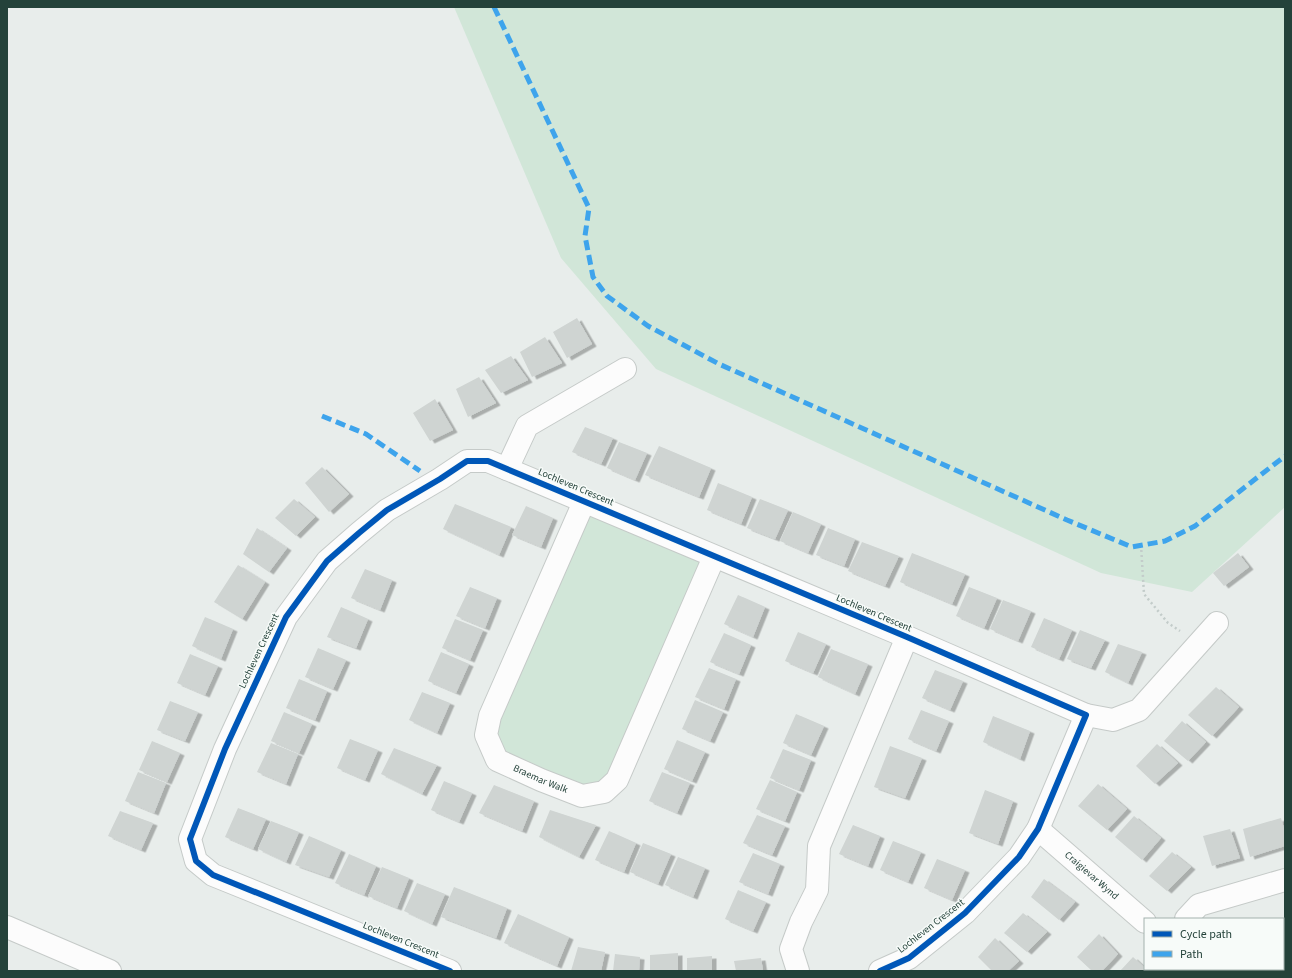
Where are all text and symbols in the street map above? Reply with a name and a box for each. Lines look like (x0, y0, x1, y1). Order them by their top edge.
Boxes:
street label: Lochleven Crescent (536, 465, 617, 510)
street label: Lochleven Crescent (834, 591, 915, 636)
street label: Lochleven Crescent (236, 611, 283, 691)
street label: Braemar Walk (511, 761, 570, 797)
street label: Craigievar Wynd (1061, 848, 1122, 903)
street label: Lochleven Crescent (895, 895, 968, 957)
street label: Lochleven Crescent (361, 918, 442, 962)
legend (1144, 918, 1284, 970)
text: Cycle path (1180, 926, 1232, 943)
text: Path (1180, 946, 1203, 963)

